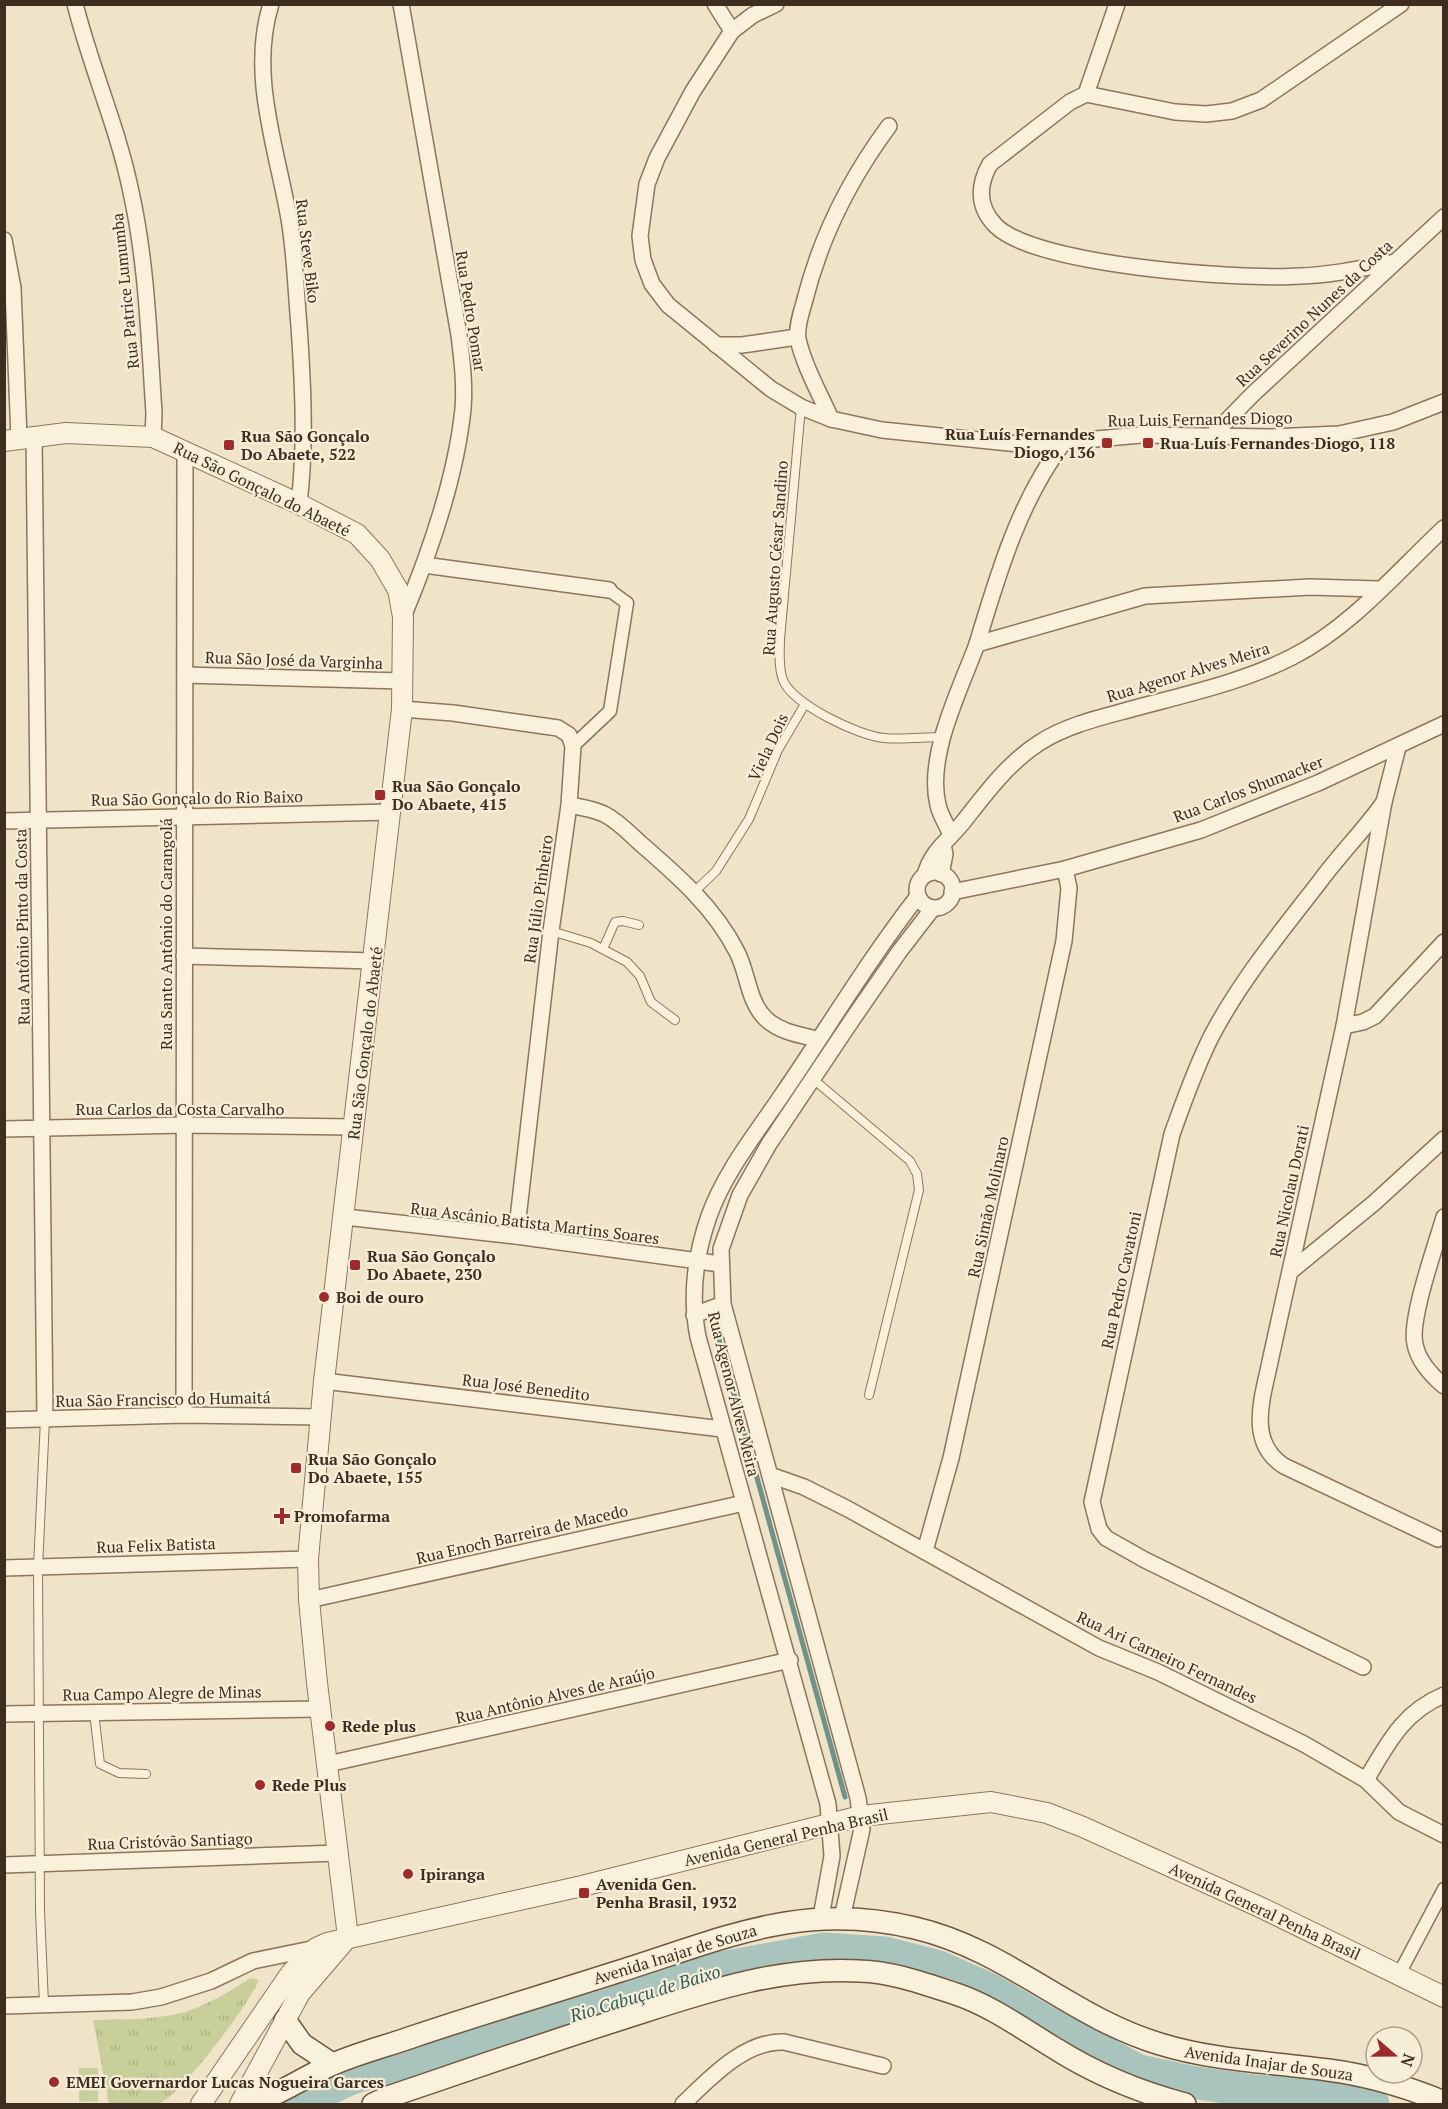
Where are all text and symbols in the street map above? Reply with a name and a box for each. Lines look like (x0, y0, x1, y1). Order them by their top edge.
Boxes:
street label: Rua Steve Biko (291, 198, 325, 305)
street label: Rua Patrice Lumumba (106, 212, 144, 370)
street label: Rua Severino Nunes da Costa (1231, 235, 1397, 391)
street label: Rua Pedro Pomar (451, 249, 492, 374)
street label: Rua Luis Fernandes Diogo (1107, 406, 1293, 432)
place label: Rua Luís Fernandes Diogo, 136 (945, 423, 1095, 463)
place label: Rua São Gonçalo Do Abaete, 522 (241, 425, 370, 465)
place label: Rua Luís Fernandes Diogo, 118 (1160, 432, 1395, 454)
marker: Rua Luís Fernandes Diogo, 136 (1100, 436, 1114, 450)
marker: Rua Luís Fernandes Diogo, 118 (1141, 436, 1155, 450)
street label: Rua São Gonçalo do Abaeté (170, 437, 354, 541)
marker: Rua São Gonçalo Do Abaete, 522 (222, 438, 236, 452)
street label: Rua Augusto César Sandino (757, 460, 793, 656)
street label: Rua Agenor Alves Meira (1104, 637, 1272, 707)
street label: Rua São José da Varginha (204, 646, 384, 674)
street label: Viela Dois (743, 709, 793, 785)
street label: Rua Carlos Shumacker (1170, 750, 1327, 828)
place label: Rua São Gonçalo Do Abaete, 415 (392, 775, 521, 815)
street label: Rua São Gonçalo do Rio Baixo (91, 785, 303, 811)
marker: Rua São Gonçalo Do Abaete, 415 (373, 788, 387, 802)
street label: Rua Santo Antônio do Carangolá (155, 818, 177, 1050)
street label: Rua Antônio Pinto da Costa (9, 829, 35, 1025)
street label: Rua Júlio Pinheiro (518, 833, 558, 965)
street label: Rua São Gonçalo do Abaeté (342, 945, 388, 1141)
street label: Rua Carlos da Costa Carvalho (76, 1098, 285, 1120)
street label: Rua Nicolau Dorati (1264, 1123, 1314, 1259)
street label: Rua Simão Molinaro (962, 1134, 1014, 1280)
street label: Rua Ascânio Batista Martins Soares (409, 1197, 661, 1249)
street label: Rua Pedro Cavatoni (1096, 1209, 1146, 1351)
place label: Rua São Gonçalo Do Abaete, 230 (367, 1245, 496, 1285)
marker: Rua São Gonçalo Do Abaete, 230 (348, 1258, 362, 1272)
place label: Boi de ouro (336, 1286, 424, 1308)
marker: Boi de ouro (317, 1290, 331, 1304)
street label: Rua Agenor Alves Meira (703, 1309, 765, 1479)
street label: Rua José Benedito (461, 1368, 591, 1406)
street label: Rua São Francisco do Humaitá (55, 1386, 271, 1412)
place label: Rua São Gonçalo Do Abaete, 155 (308, 1448, 437, 1488)
marker: Rua São Gonçalo Do Abaete, 155 (289, 1461, 303, 1475)
street label: Rua Enoch Barreira de Macedo (414, 1499, 630, 1569)
place label: Promofarma (294, 1505, 390, 1527)
marker: Promofarma (275, 1509, 289, 1523)
street label: Rua Felix Batista (96, 1532, 216, 1558)
street label: Rua Ari Carneiro Fernandes (1073, 1606, 1261, 1709)
street label: Rua Antônio Alves de Araújo (453, 1661, 657, 1729)
street label: Rua Campo Alegre de Minas (62, 1680, 262, 1706)
place label: Rede plus (342, 1715, 416, 1737)
marker: Rede plus (323, 1719, 337, 1733)
place label: Rede Plus (272, 1774, 347, 1796)
marker: Rede Plus (253, 1778, 267, 1792)
street label: Avenida General Penha Brasil (682, 1803, 890, 1871)
street label: Rua Cristóvão Santiago (87, 1827, 253, 1855)
street label: Avenida General Penha Brasil (1166, 1857, 1364, 1965)
place label: Ipiranga (420, 1863, 485, 1885)
marker: Ipiranga (401, 1867, 415, 1881)
place label: Avenida Gen. Penha Brasil, 1932 (596, 1873, 737, 1913)
marker: Avenida Gen. Penha Brasil, 1932 (577, 1886, 591, 1900)
street label: Avenida Inajar de Souza (590, 1919, 760, 1989)
water label: Rio Cabuçu de Baixo (566, 1959, 723, 2028)
north arrow (1364, 2025, 1424, 2085)
street label: Avenida Inajar de Souza (1183, 2040, 1355, 2086)
text: N (1396, 2051, 1421, 2070)
place label: EMEI Governardor Lucas Nogueira Garces (66, 2071, 384, 2093)
marker: EMEI Governardor Lucas Nogueira Garces (47, 2075, 61, 2089)

